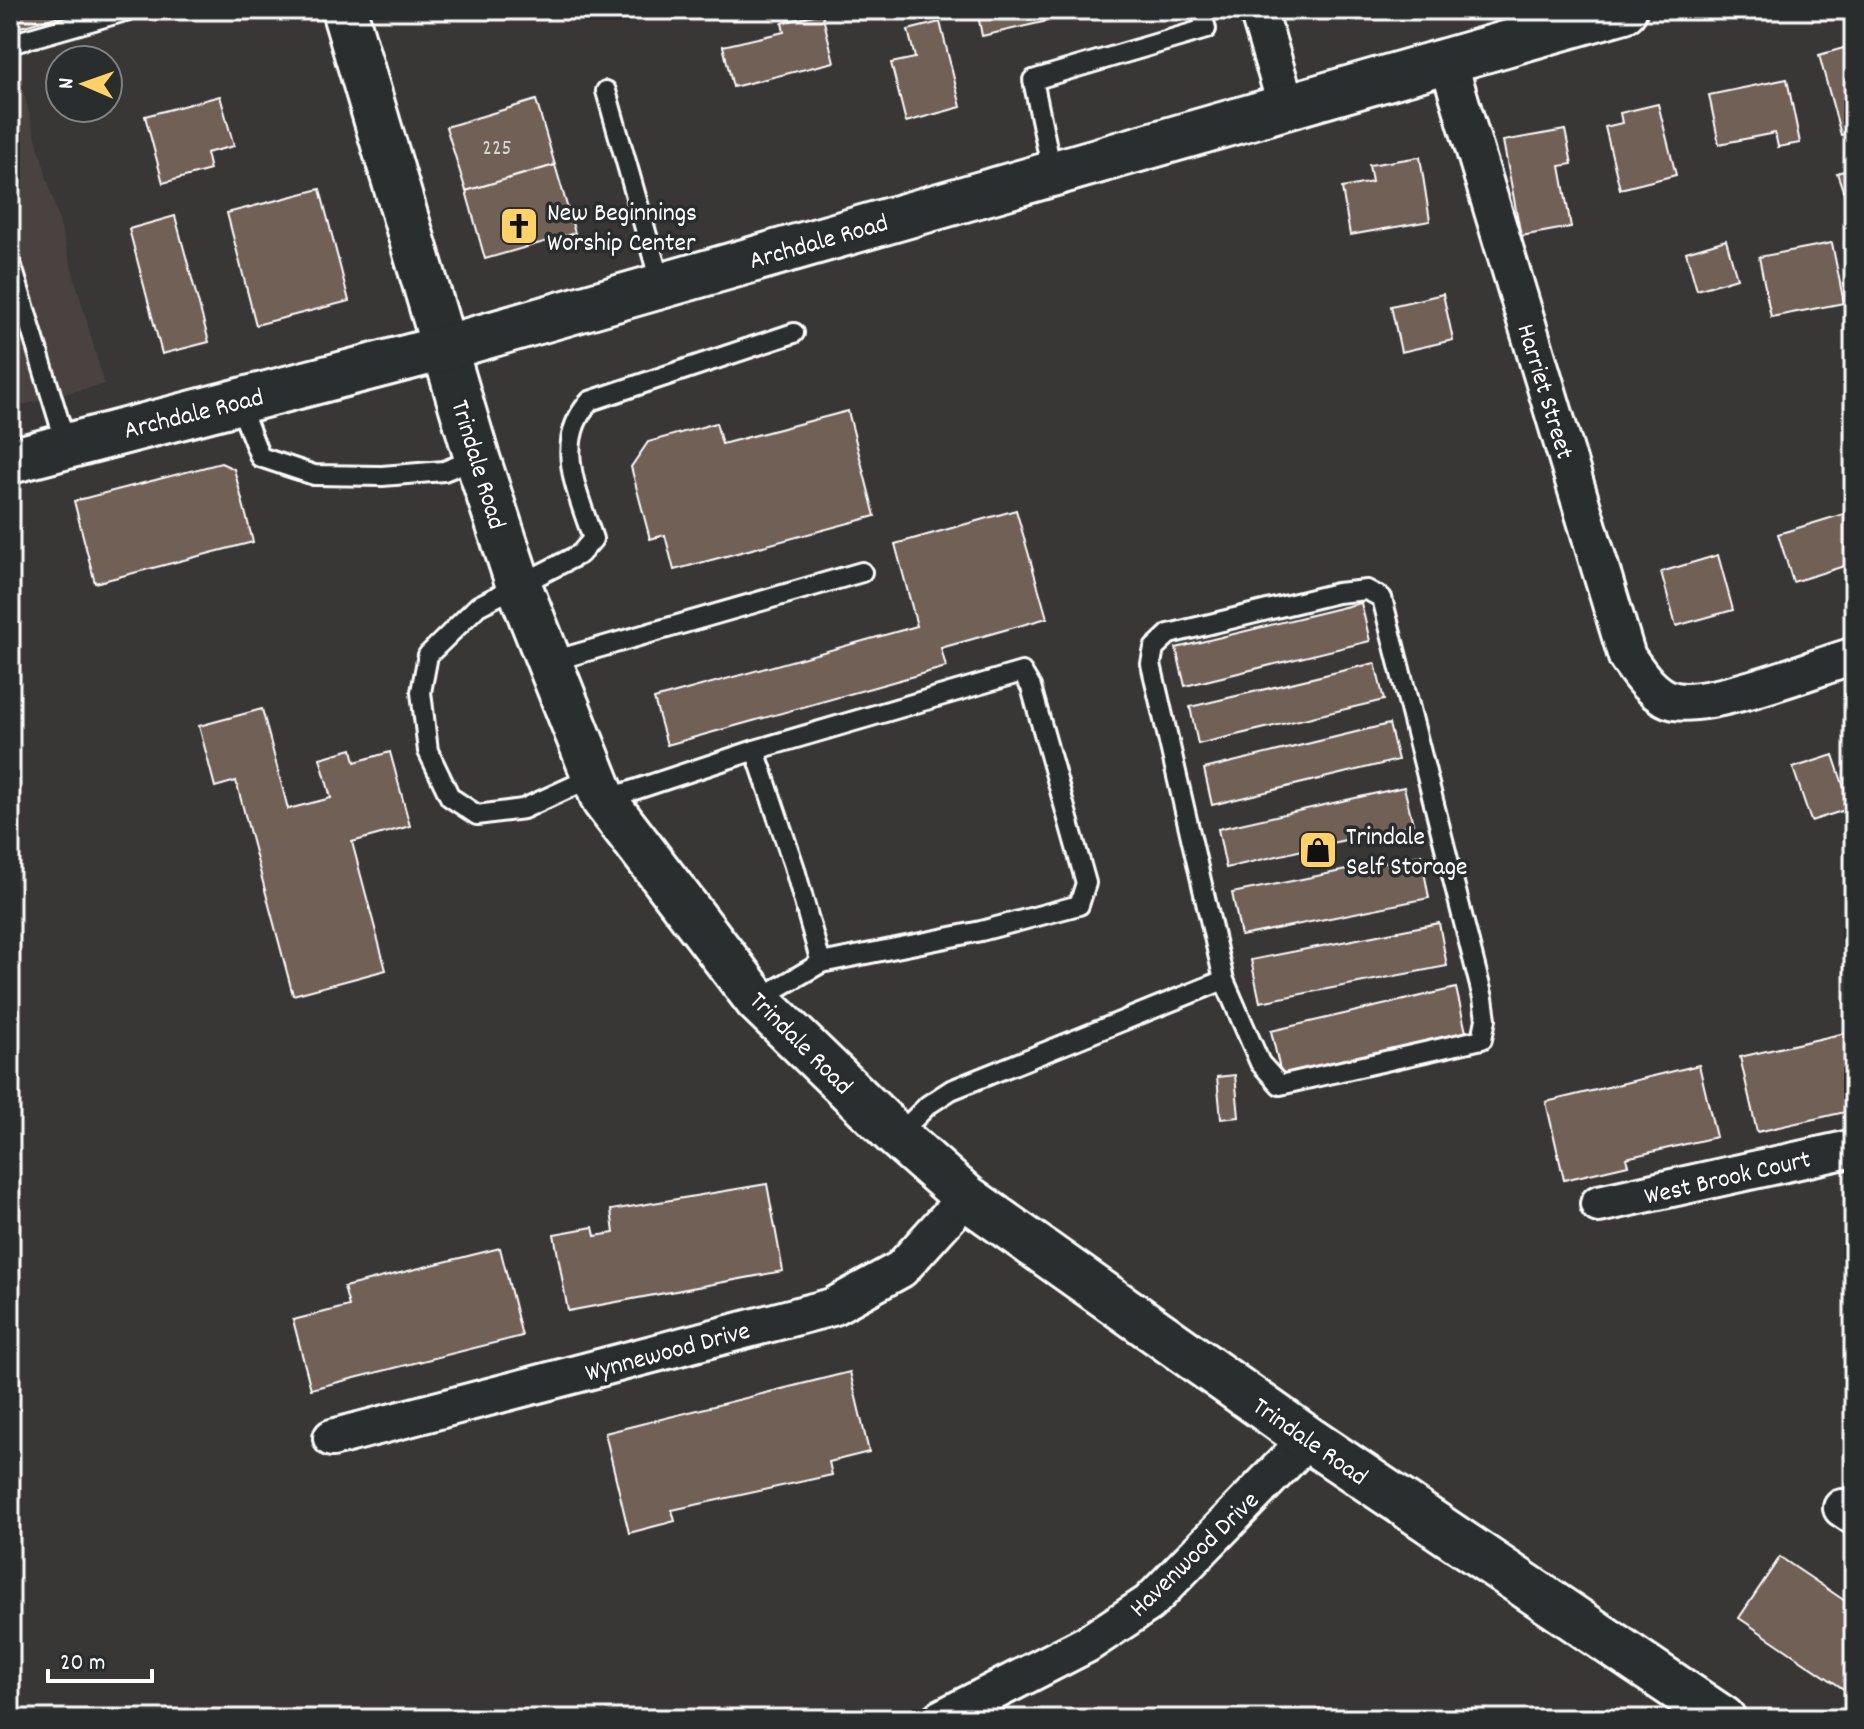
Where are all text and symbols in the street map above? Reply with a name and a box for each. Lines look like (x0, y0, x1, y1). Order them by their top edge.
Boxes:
north arrow (44, 44, 124, 124)
text: N (52, 77, 83, 89)
house number: 225 (482, 134, 512, 165)
place label: New Beginnings Worship Center (547, 196, 697, 263)
church icon: New Beginnings Worship Center (498, 205, 540, 247)
street label: Archdale Road (745, 206, 893, 281)
street label: Harriet Street (1506, 320, 1582, 465)
street label: Archdale Road (120, 380, 268, 451)
street label: Trindale Road (439, 396, 514, 534)
place label: Trindale Self Storage (1346, 820, 1468, 887)
shop icon: Trindale Self Storage (1297, 829, 1339, 871)
street label: Trindale Road (739, 984, 860, 1105)
street label: West Brook Court (1641, 1142, 1815, 1216)
street label: Wynnewood Drive (581, 1314, 754, 1393)
street label: Trindale Road (1244, 1389, 1374, 1496)
street label: Havenwood Drive (1122, 1484, 1269, 1627)
scale bar (48, 1633, 152, 1683)
text: 20 m (60, 1647, 106, 1681)

